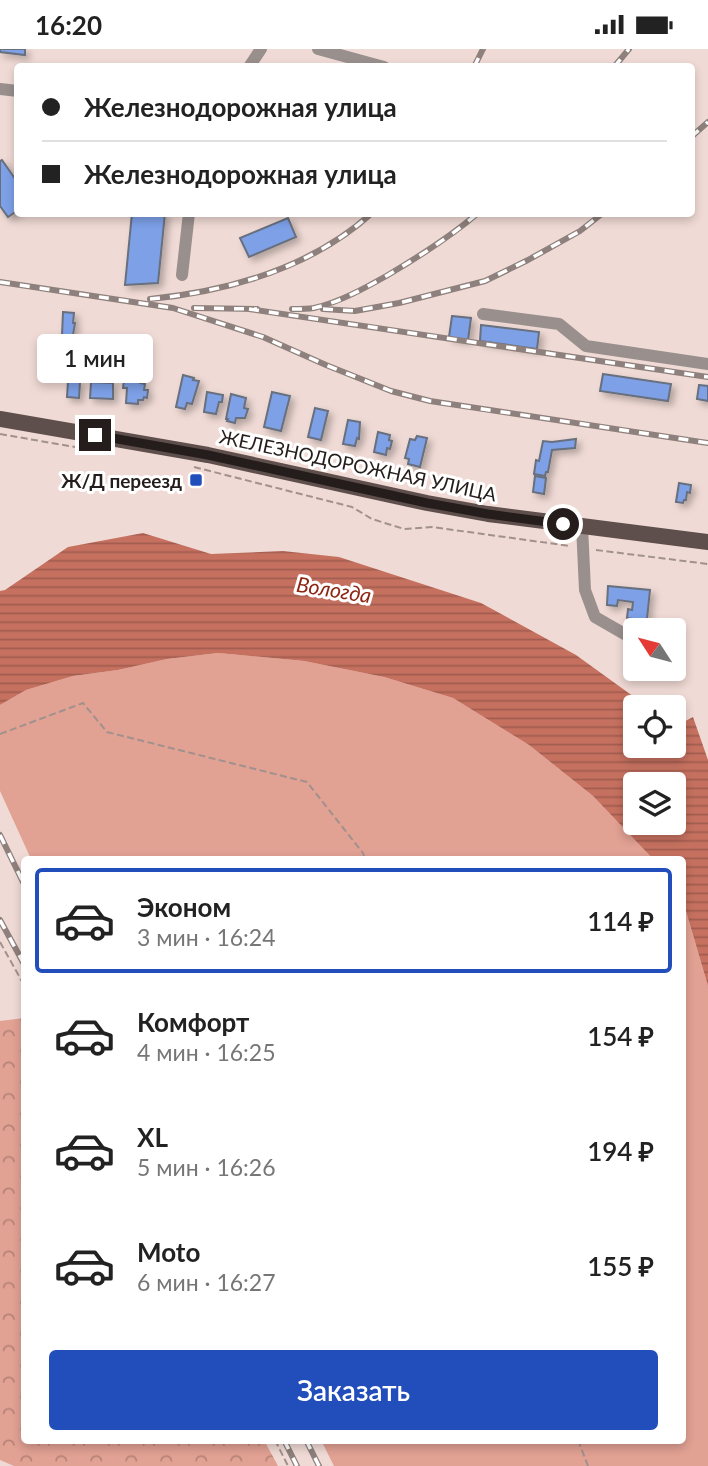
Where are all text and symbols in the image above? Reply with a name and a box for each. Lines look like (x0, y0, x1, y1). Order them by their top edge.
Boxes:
text: 16:20 (35, 9, 102, 41)
text: Железнодорожная улица (84, 91, 397, 123)
text: Железнодорожная улица (84, 158, 397, 190)
callout: 1 мин (37, 333, 153, 383)
text: 1 мин (64, 344, 126, 372)
route end (79, 419, 111, 451)
street label: ЖЕЛЕЗНОДОРОЖНАЯ УЛИЦА (217, 424, 499, 506)
place label: Ж/Д переезд (61, 469, 182, 492)
marker: Ж/Д переезд (188, 472, 204, 488)
route start (547, 508, 579, 540)
water label: Вологда (295, 571, 373, 607)
north arrow (623, 618, 686, 681)
map controls (623, 618, 686, 835)
button: locate (623, 695, 686, 758)
button: layers (623, 772, 686, 835)
icon: car (53, 889, 116, 952)
text: Эконом (137, 891, 231, 923)
text: 114 ₽ (587, 905, 654, 937)
text: 3 мин · 16:24 (137, 923, 276, 951)
icon: car (53, 1004, 116, 1067)
text: Комфорт (137, 1006, 249, 1038)
text: 154 ₽ (587, 1020, 654, 1052)
text: 4 мин · 16:25 (137, 1038, 276, 1066)
icon: car (53, 1119, 116, 1182)
text: XL (137, 1121, 168, 1153)
text: 194 ₽ (587, 1135, 654, 1167)
text: 5 мин · 16:26 (137, 1153, 276, 1181)
icon: car (53, 1234, 116, 1297)
text: Moto (137, 1236, 200, 1268)
text: 155 ₽ (587, 1250, 654, 1282)
text: 6 мин · 16:27 (137, 1268, 276, 1296)
button: Заказать (49, 1350, 658, 1430)

